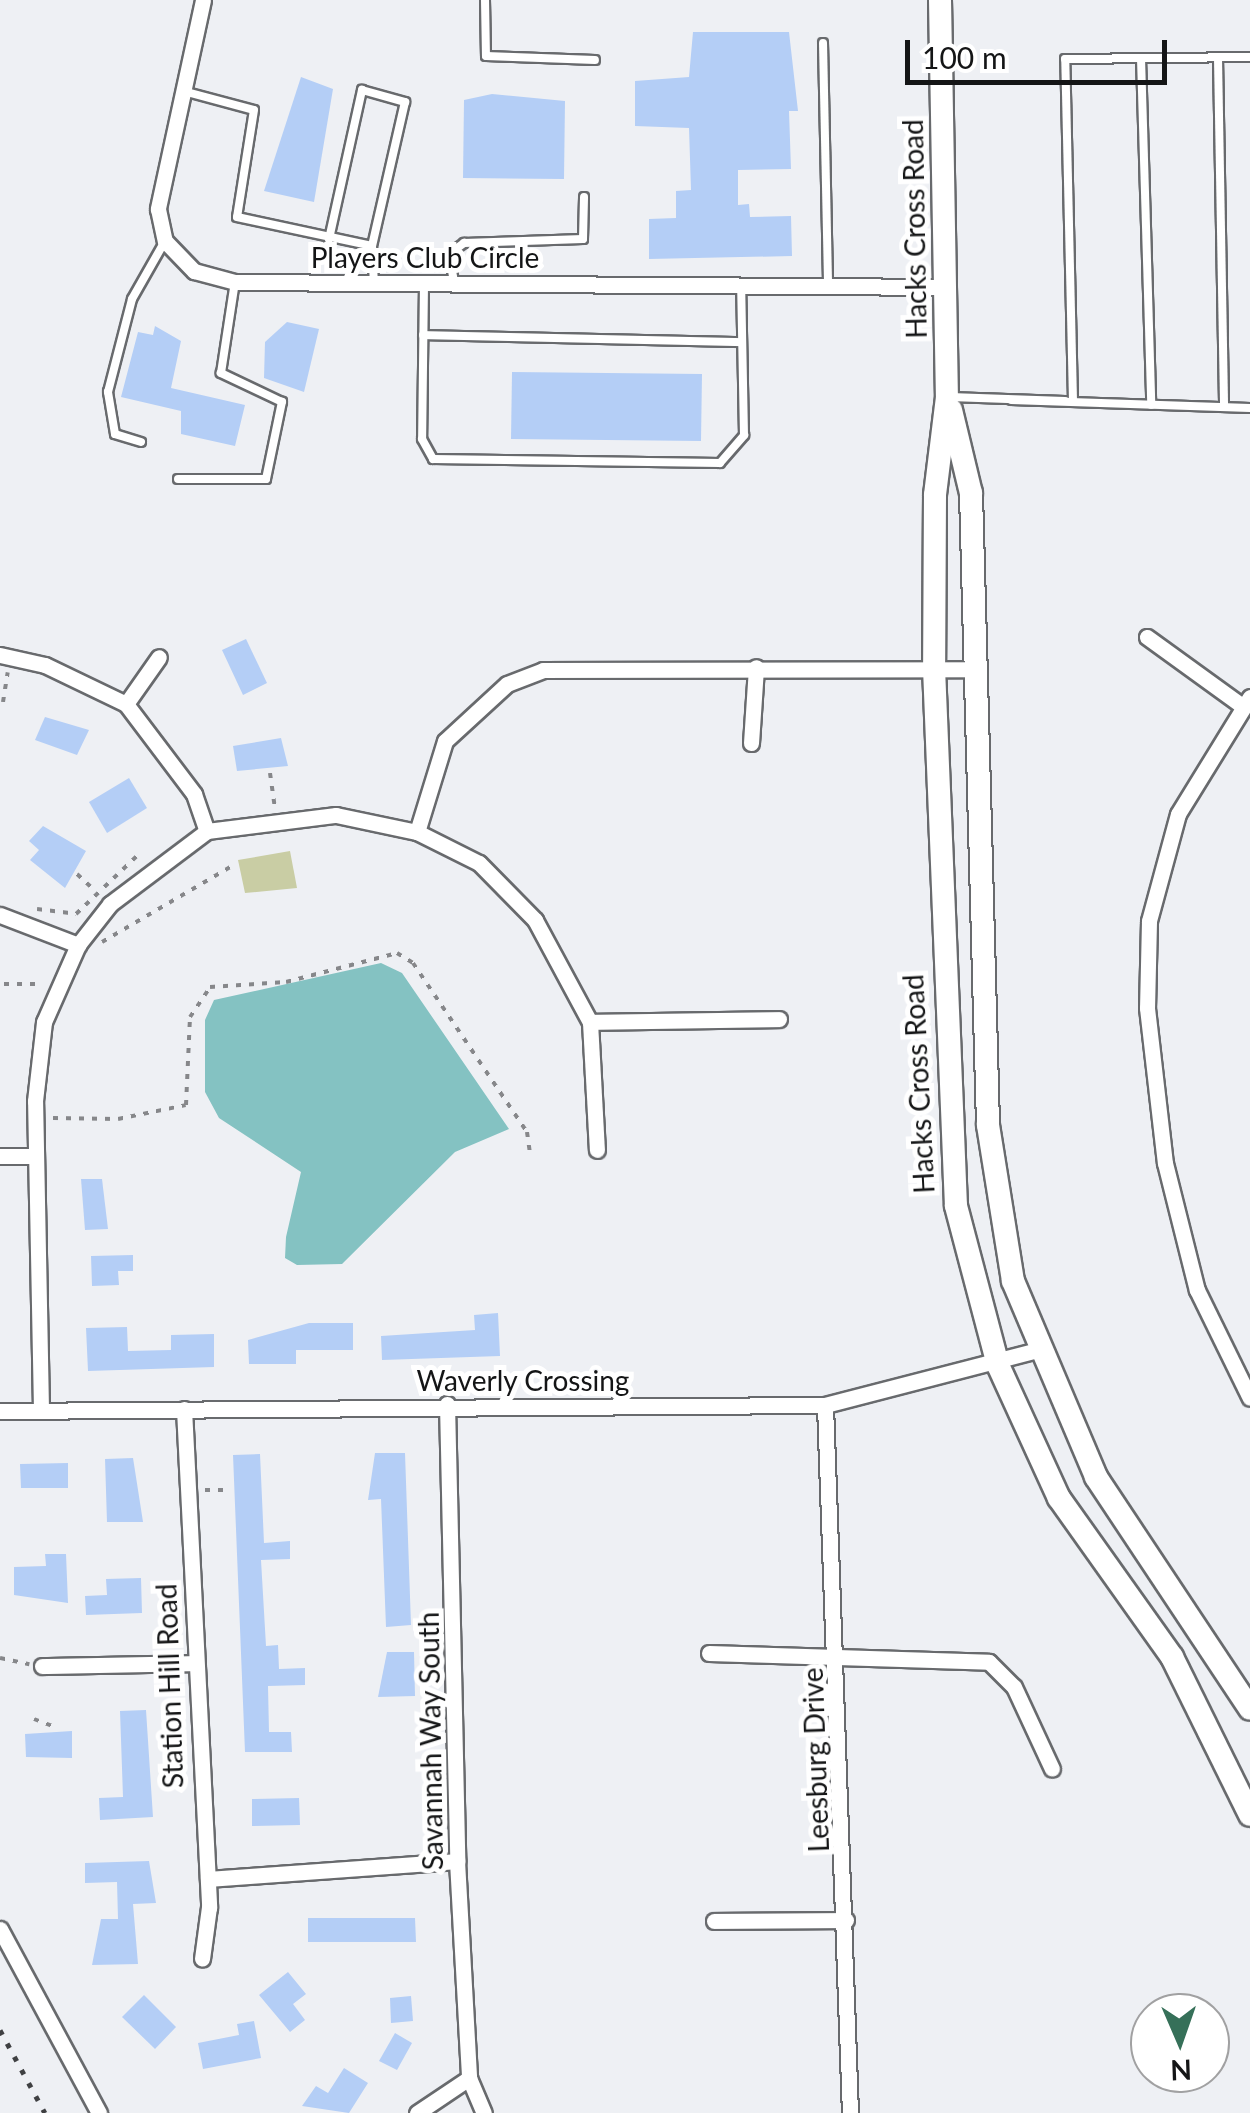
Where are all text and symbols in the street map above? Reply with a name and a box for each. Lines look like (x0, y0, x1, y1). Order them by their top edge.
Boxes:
scale bar (910, 20, 1172, 82)
text: 100 m (922, 39, 1007, 75)
street label: Hacks Cross Road (895, 119, 933, 339)
street label: Players Club Circle (311, 240, 539, 274)
street label: Hacks Cross Road (895, 974, 941, 1194)
street label: Waverly Crossing (416, 1363, 630, 1397)
street label: Station Hill Road (149, 1583, 189, 1789)
street label: Savannah Way South (411, 1611, 449, 1871)
street label: Leesburg Drive (795, 1667, 835, 1853)
north arrow (1130, 1993, 1230, 2093)
text: N (1170, 2054, 1192, 2088)

